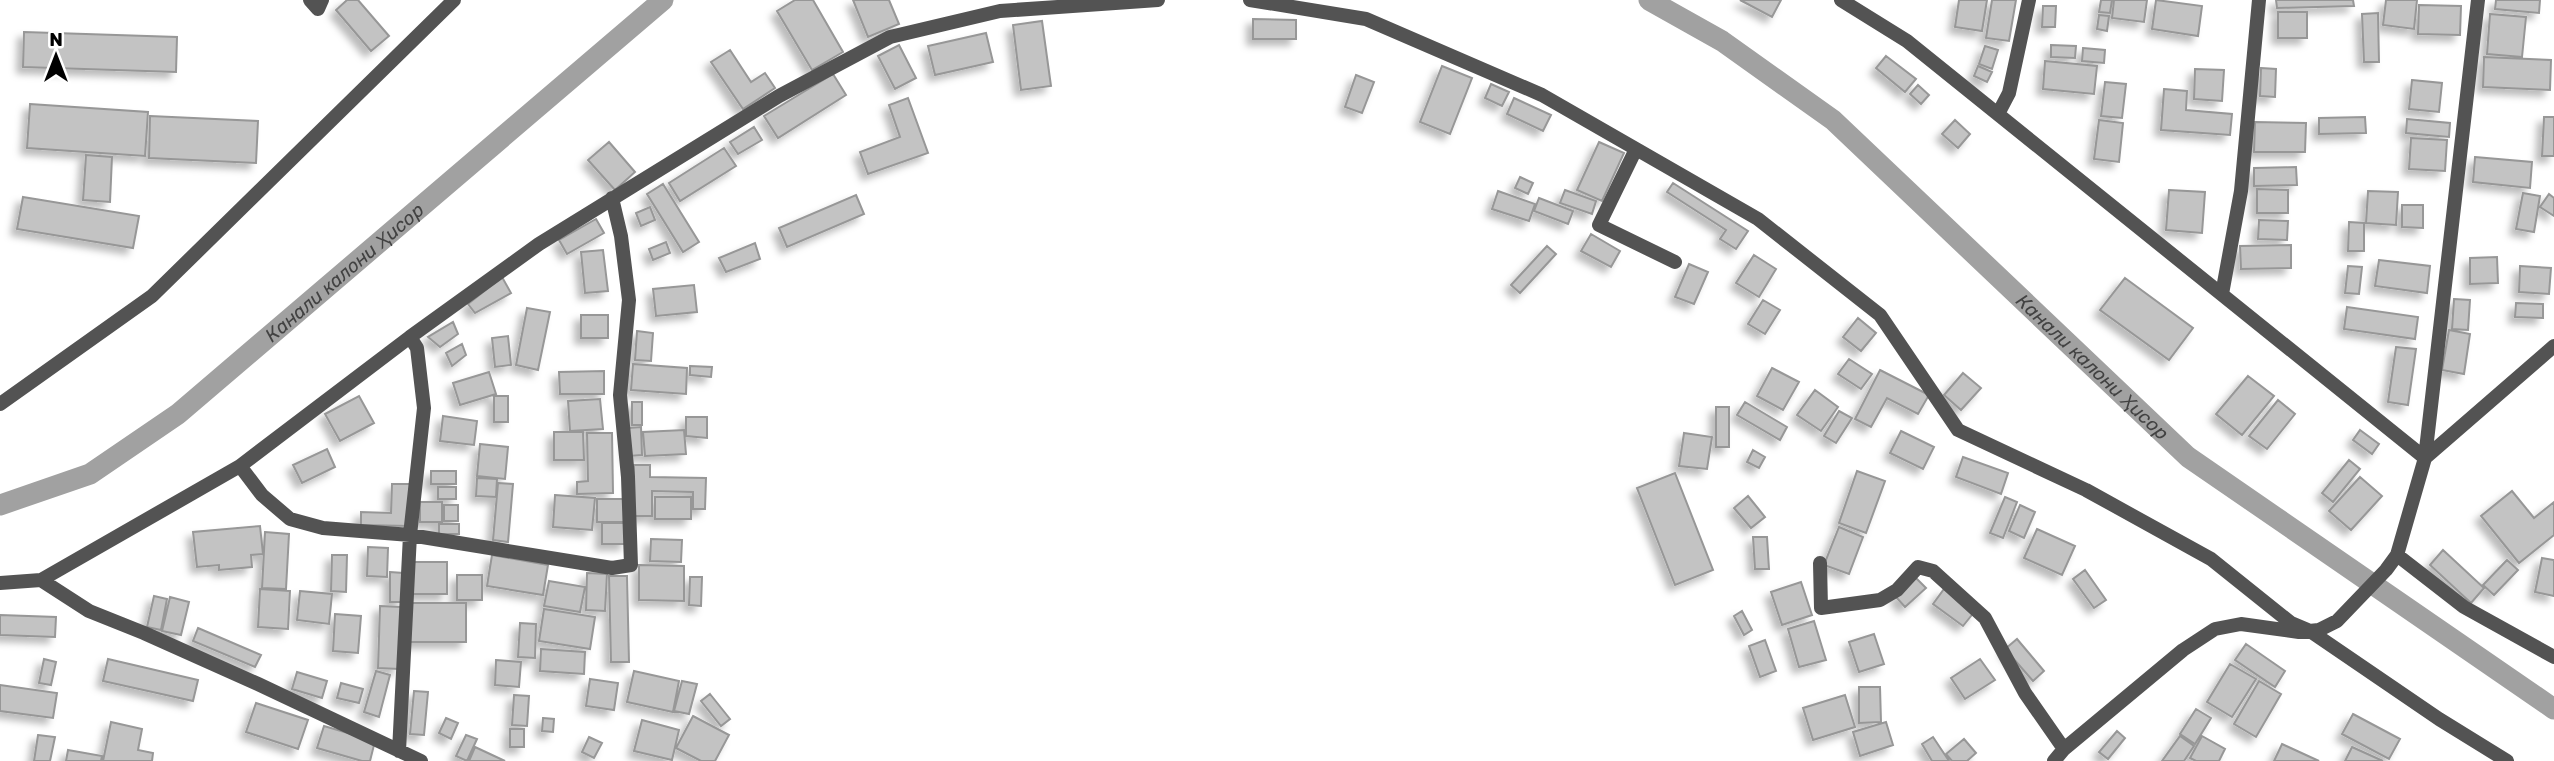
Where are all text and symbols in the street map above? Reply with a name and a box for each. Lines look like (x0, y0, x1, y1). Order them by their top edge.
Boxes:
north arrow (21, 21, 91, 91)
text: N (49, 28, 63, 51)
water label: Канали калони Ҳисор (260, 198, 428, 346)
water label: Канали калони Ҳисор (2012, 289, 2174, 444)

